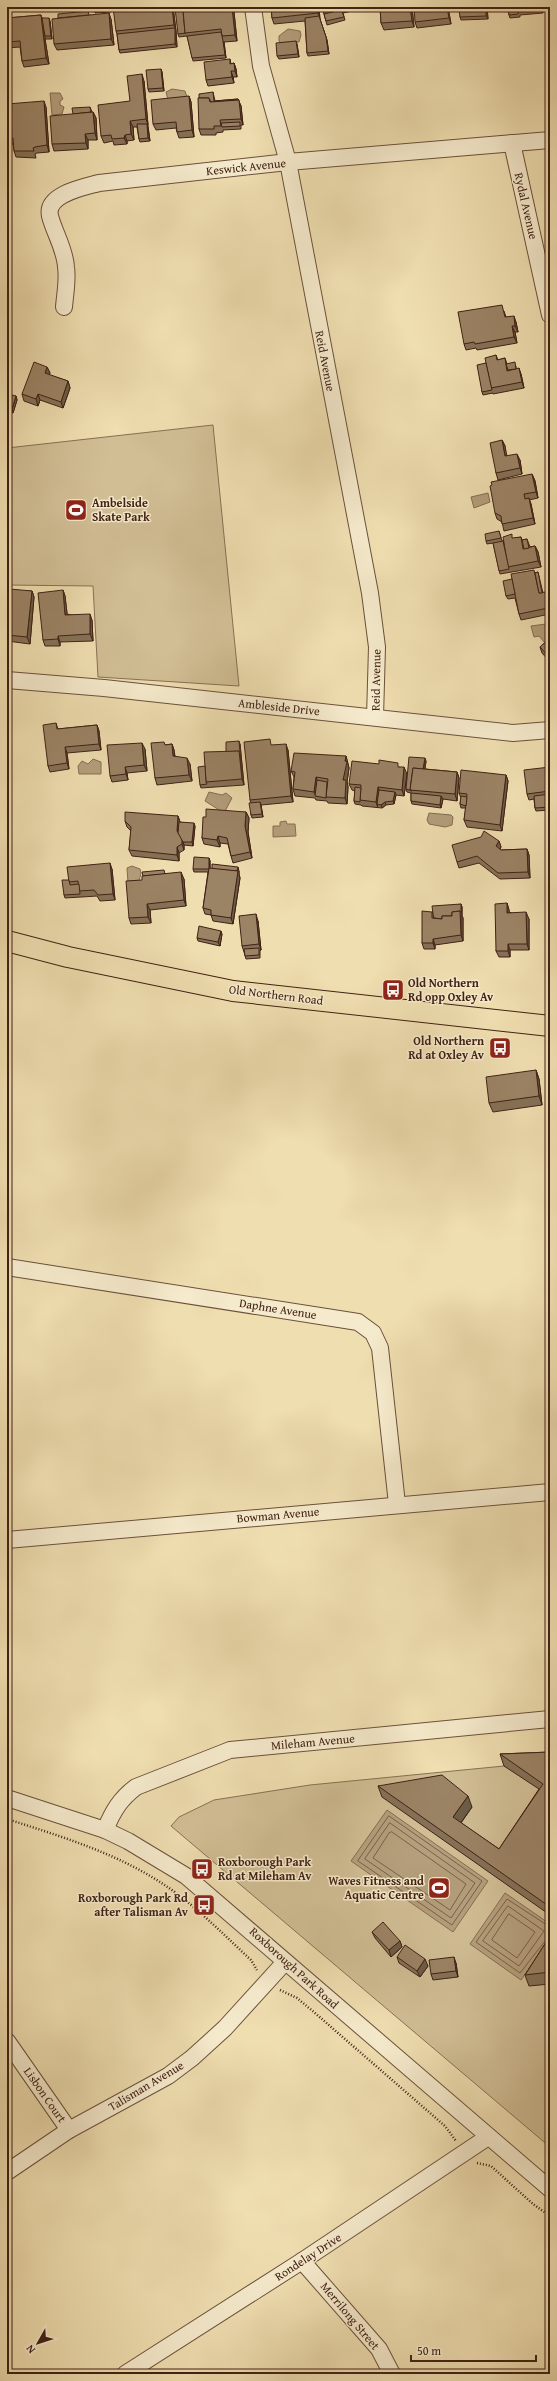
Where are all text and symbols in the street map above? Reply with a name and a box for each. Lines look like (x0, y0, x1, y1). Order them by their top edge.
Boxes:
street label: Keswick Avenue (205, 154, 287, 179)
street label: Rydal Avenue (511, 171, 542, 241)
street label: Reid Avenue (311, 329, 340, 393)
place label: Ambelside Skate Park (92, 494, 150, 525)
sports icon: Ambelside Skate Park (63, 497, 89, 523)
street label: Reid Avenue (366, 649, 385, 711)
street label: Ambleside Drive (237, 694, 321, 719)
place label: Old Northern Rd opp Oxley Av (408, 974, 494, 1005)
bus stop icon: Old Northern Rd opp Oxley Av (380, 977, 406, 1003)
street label: Old Northern Road (228, 980, 325, 1009)
place label: Old Northern Rd at Oxley Av (408, 1032, 485, 1063)
bus stop icon: Old Northern Rd at Oxley Av (487, 1035, 513, 1061)
street label: Daphne Avenue (238, 1294, 318, 1323)
street label: Bowman Avenue (236, 1502, 320, 1527)
street label: Mileham Avenue (270, 1729, 356, 1754)
place label: Roxborough Park Rd at Mileham Av (218, 1853, 312, 1884)
bus stop icon: Roxborough Park Rd at Mileham Av (189, 1856, 215, 1882)
place label: Waves Fitness and Aquatic Centre (328, 1872, 424, 1903)
sports icon: Waves Fitness and Aquatic Centre (426, 1875, 452, 1901)
place label: Roxborough Park Rd after Talisman Av (78, 1889, 189, 1920)
bus stop icon: Roxborough Park Rd after Talisman Av (191, 1892, 217, 1918)
street label: Roxborough Park Road (246, 1923, 343, 2013)
street label: Talisman Avenue (105, 2056, 187, 2115)
street label: Lisbon Court (20, 2064, 71, 2126)
street label: Rondelay Drive (271, 2228, 345, 2285)
street label: Merrilong Street (317, 2278, 384, 2354)
north arrow (18, 2323, 58, 2363)
scale bar (411, 2337, 536, 2363)
text: N (21, 2341, 39, 2357)
text: 50 m (417, 2342, 441, 2359)

